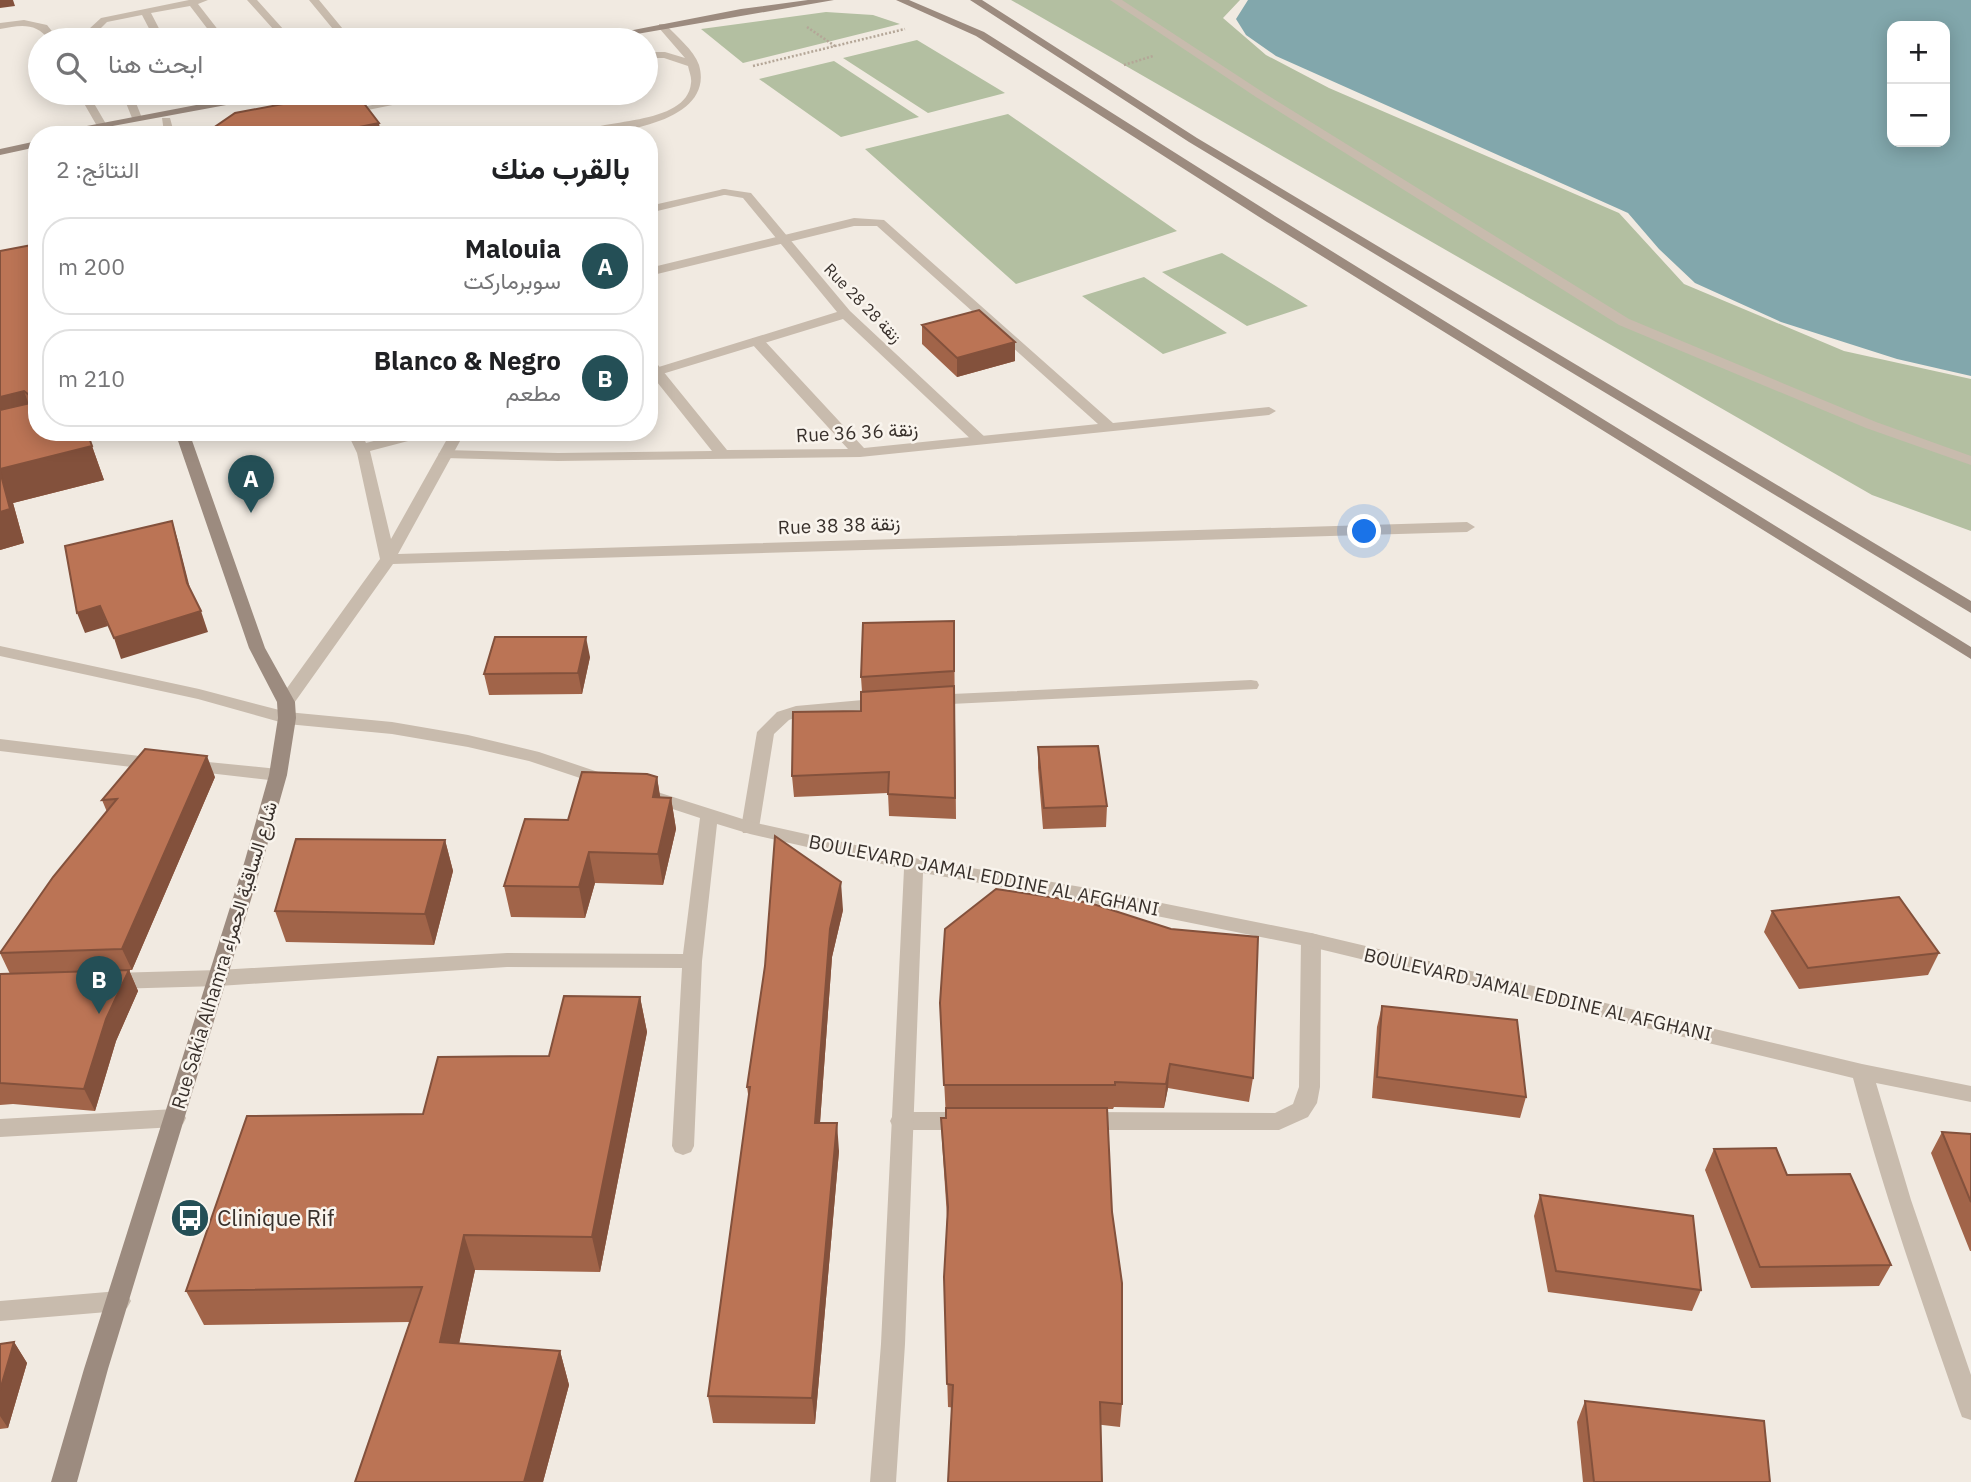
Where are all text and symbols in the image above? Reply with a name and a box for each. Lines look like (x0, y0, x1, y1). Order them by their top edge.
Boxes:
map controls (1887, 21, 1950, 147)
button: + (1887, 21, 1950, 84)
search box (28, 28, 658, 105)
text: ابحث هنا (108, 46, 203, 80)
icon: search (52, 48, 90, 86)
button: − (1887, 84, 1950, 147)
text: بالقرب منك (491, 148, 630, 187)
text: النتائج: 2 (56, 154, 139, 184)
text: Malouia (465, 231, 561, 265)
text: 200 m (58, 251, 125, 281)
text: A (597, 251, 613, 281)
street label: Rue 28 زنقة 28 (819, 259, 906, 348)
text: سوبرماركت (463, 265, 561, 295)
text: Blanco & Negro (374, 343, 561, 377)
text: 210 m (58, 363, 125, 393)
text: B (597, 363, 613, 393)
text: مطعم (505, 377, 561, 407)
street label: Rue 36 زنقة 36 (795, 417, 919, 447)
pin: A (228, 455, 274, 513)
street label: Rue 38 زنقة 38 (777, 511, 901, 539)
your location (1347, 514, 1381, 548)
street label: Rue Sakia Alhamra شارع الساقية الحمراء (166, 798, 283, 1112)
street label: BOULEVARD JAMAL EDDINE AL AFGHANI (807, 829, 1161, 921)
street label: BOULEVARD JAMAL EDDINE AL AFGHANI (1362, 942, 1714, 1046)
pin: B (76, 956, 122, 1014)
bus stop icon: Clinique Rif (169, 1197, 211, 1239)
place label: Clinique Rif (217, 1202, 334, 1232)

